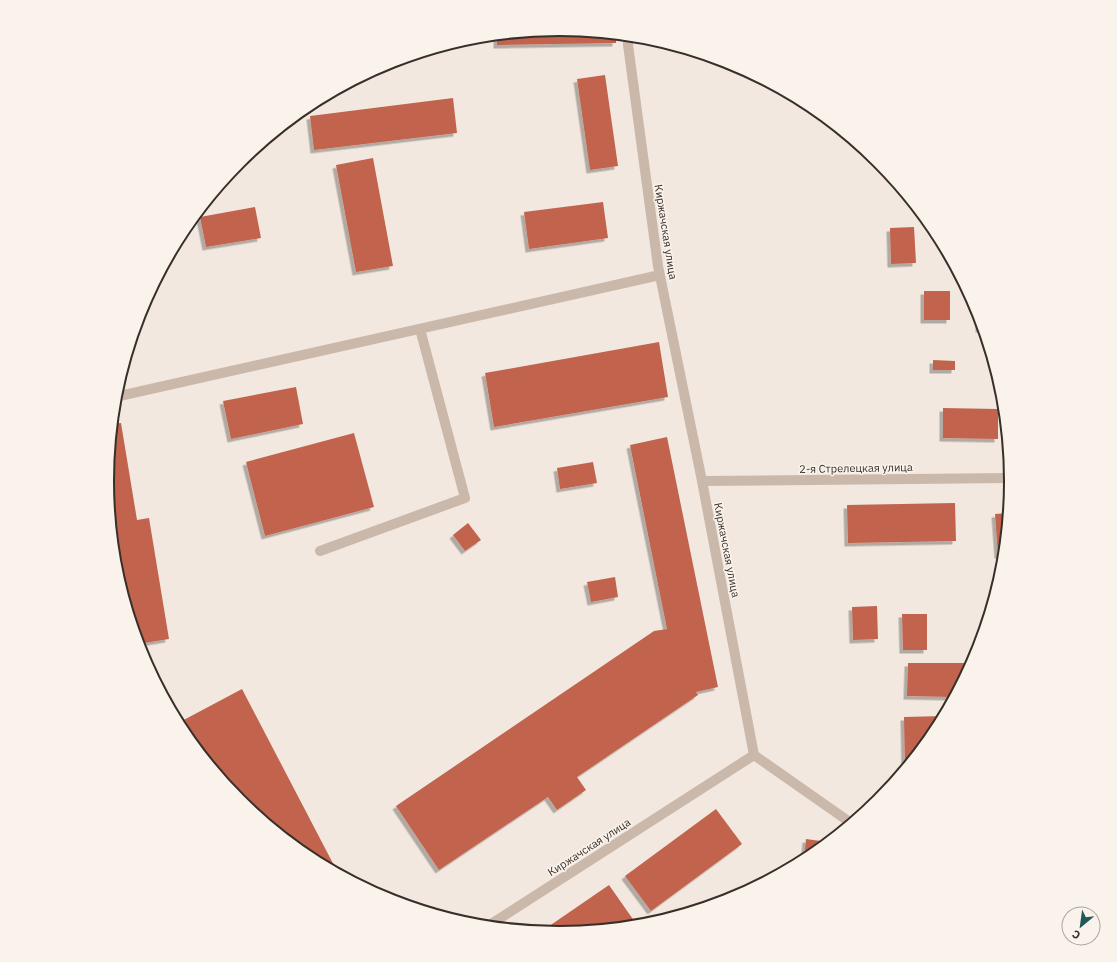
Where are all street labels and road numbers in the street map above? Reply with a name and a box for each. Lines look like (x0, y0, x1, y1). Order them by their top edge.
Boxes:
street label: Киржачская улица (652, 183, 680, 281)
street label: 2-я Стрелецкая улица (799, 460, 913, 476)
street label: Киржачская улица (711, 501, 743, 599)
street label: Киржачская улица (545, 815, 633, 879)

